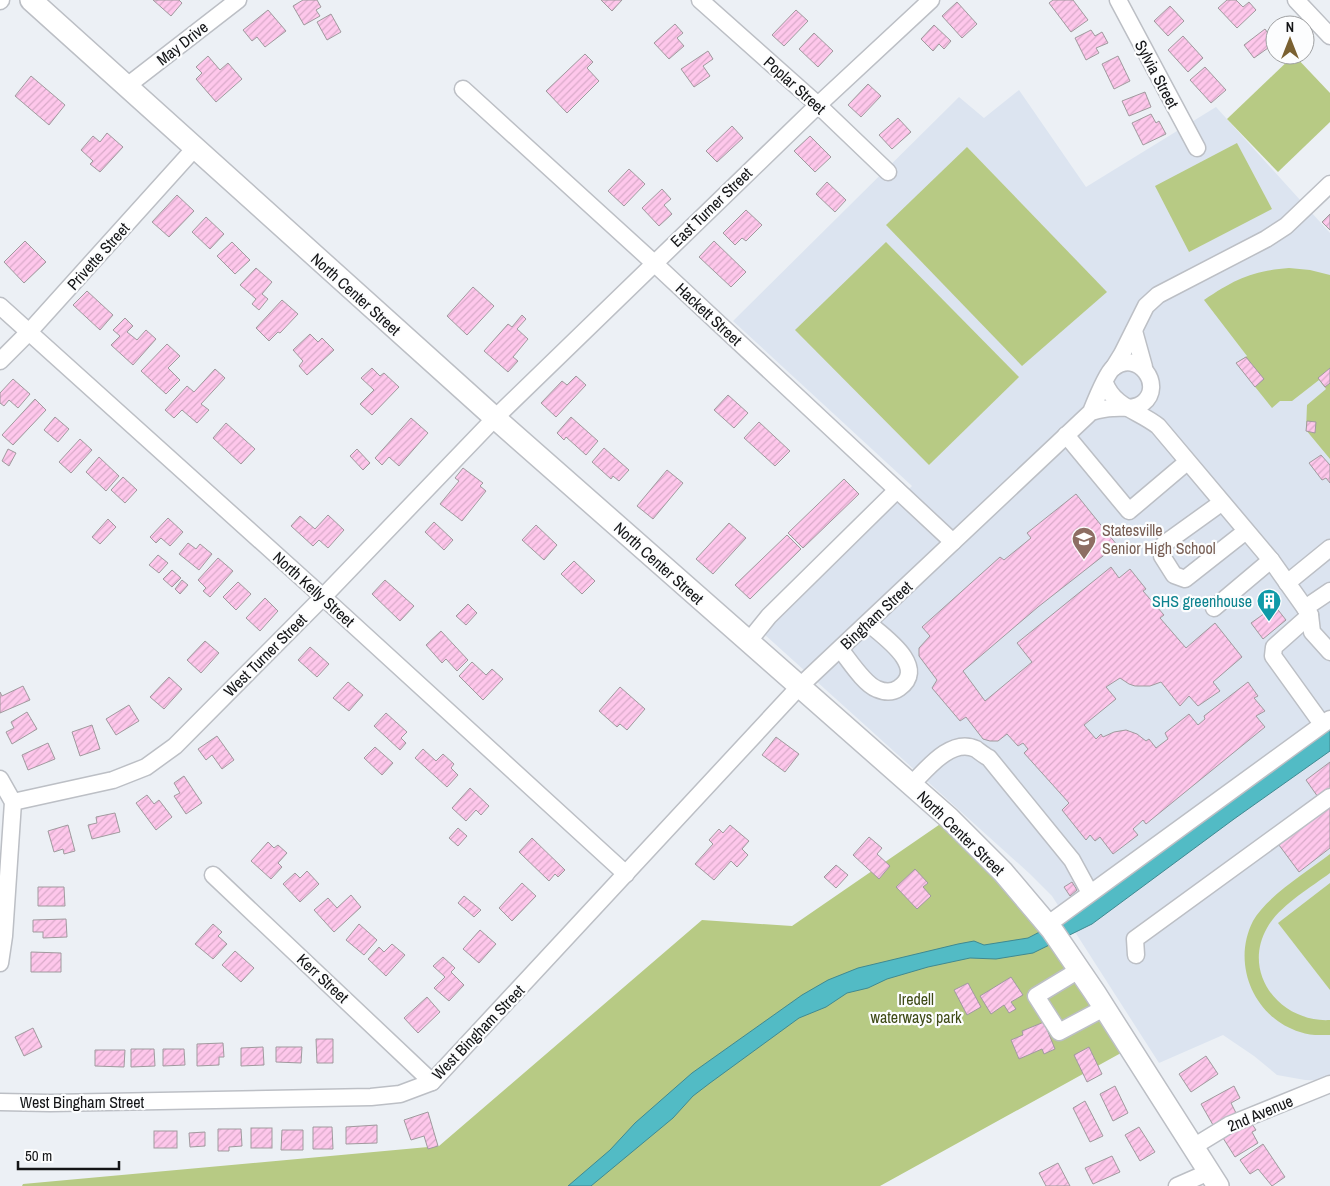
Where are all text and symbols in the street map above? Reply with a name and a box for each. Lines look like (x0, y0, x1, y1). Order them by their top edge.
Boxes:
north arrow (1265, 15, 1315, 65)
street label: May Drive (152, 16, 212, 70)
text: N (1286, 18, 1294, 36)
street label: Sylvia Street (1130, 36, 1184, 112)
street label: Poplar Street (759, 51, 831, 119)
street label: East Turner Street (665, 162, 757, 252)
street label: Privette Street (62, 217, 134, 295)
street label: North Center Street (306, 248, 406, 340)
street label: Hackett Street (671, 278, 747, 351)
street label: North Center Street (609, 517, 709, 609)
place label: Statesville Senior High School (1102, 519, 1216, 559)
school or university icon: Statesville Senior High School (1071, 526, 1097, 560)
street label: North Kelly Street (268, 546, 360, 632)
street label: Bingham Street (835, 576, 917, 654)
building icon: SHS greenhouse (1256, 588, 1282, 622)
place label: SHS greenhouse (1152, 590, 1252, 612)
street label: West Turner Street (219, 608, 312, 701)
street label: North Center Street (912, 786, 1010, 881)
street label: Kerr Street (292, 948, 354, 1008)
street label: West Bingham Street (427, 979, 529, 1084)
park label: Iredell waterways park (870, 988, 962, 1028)
street label: 2nd Avenue (1224, 1089, 1296, 1137)
street label: West Bingham Street (20, 1091, 145, 1113)
scale bar (18, 1138, 119, 1170)
text: 50 m (25, 1145, 52, 1166)

